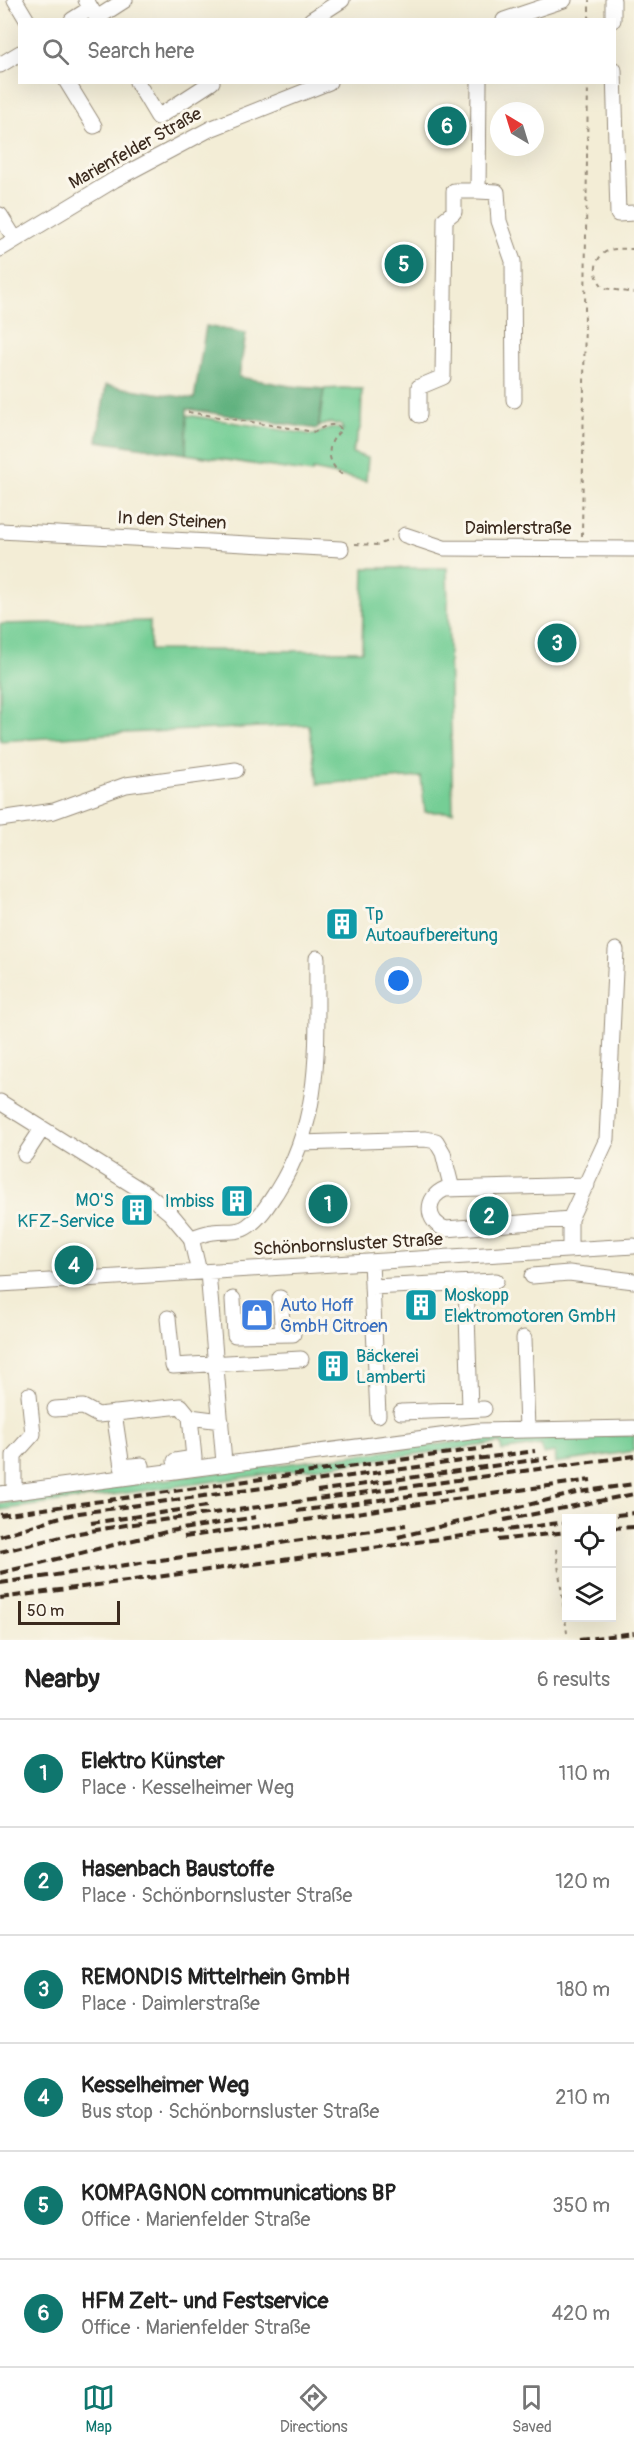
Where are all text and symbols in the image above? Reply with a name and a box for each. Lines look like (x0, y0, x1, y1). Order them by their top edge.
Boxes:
search box (18, 18, 616, 84)
icon: search (39, 35, 72, 68)
text: Search here (87, 37, 194, 65)
street label: Marienfelder Straße (65, 102, 206, 194)
north arrow (490, 102, 544, 156)
pin: 6 (428, 104, 466, 148)
pin: 5 (384, 242, 424, 286)
street label: In den Steinen (117, 506, 227, 535)
street label: Daimlerstraße (465, 517, 572, 540)
pin: 3 (538, 620, 576, 666)
place label: Tp Autoaufbereitung (365, 903, 498, 947)
building icon: Tp Autoaufbereitung (324, 906, 360, 942)
your location (384, 966, 413, 995)
pin: 1 (308, 1182, 348, 1226)
building icon: Imbiss (219, 1183, 255, 1219)
place label: MO'S KFZ-Service (17, 1189, 114, 1233)
place label: Imbiss (165, 1190, 214, 1213)
building icon: MO'S KFZ-Service (119, 1192, 155, 1228)
pin: 2 (470, 1194, 508, 1238)
street label: Schönbornsluster Straße (253, 1228, 444, 1261)
pin: 4 (54, 1242, 94, 1288)
place label: Moskopp Elektromotoren GmbH (444, 1284, 616, 1328)
building icon: Moskopp Elektromotoren GmbH (403, 1287, 439, 1323)
place label: Auto Hoff GmbH Citroen (280, 1294, 388, 1338)
shop icon: Auto Hoff GmbH Citroen (239, 1297, 275, 1333)
place label: Bäckerei Lamberti (356, 1345, 425, 1389)
building icon: Bäckerei Lamberti (315, 1348, 351, 1384)
map controls (562, 1514, 616, 1622)
button: locate (562, 1514, 616, 1568)
button: layers (562, 1568, 616, 1622)
scale bar (18, 1598, 120, 1626)
text: 50 m (27, 1601, 64, 1621)
text: Nearby (24, 1663, 100, 1695)
text: 6 results (537, 1667, 610, 1692)
text: Elektro Künster (81, 1747, 225, 1775)
text: 1 (40, 1761, 47, 1786)
text: 110 m (559, 1761, 610, 1786)
text: Place · Kesselheimer Weg (81, 1775, 294, 1800)
text: Hasenbach Baustoffe (81, 1855, 274, 1883)
text: 2 (38, 1869, 49, 1894)
text: 120 m (555, 1869, 610, 1894)
text: Place · Schönbornsluster Straße (81, 1883, 352, 1908)
text: REMONDIS Mittelrhein GmbH (81, 1963, 350, 1991)
text: 3 (38, 1977, 49, 2002)
text: 180 m (556, 1977, 610, 2002)
text: Place · Daimlerstraße (81, 1991, 260, 2016)
text: Kesselheimer Weg (81, 2071, 249, 2099)
text: 4 (38, 2085, 49, 2110)
text: 210 m (555, 2085, 610, 2110)
text: Bus stop · Schönbornsluster Straße (81, 2099, 379, 2124)
text: KOMPAGNON communications BP (81, 2179, 396, 2207)
text: 5 (38, 2193, 49, 2218)
text: 350 m (552, 2193, 610, 2218)
text: Office · Marienfelder Straße (81, 2207, 310, 2232)
text: HFM Zelt- und Festservice (81, 2287, 328, 2315)
text: 6 (38, 2301, 49, 2326)
text: 420 m (551, 2301, 610, 2326)
text: Office · Marienfelder Straße (81, 2315, 310, 2340)
tab: Map (82, 2381, 115, 2437)
tab: Directions (280, 2381, 348, 2437)
tab: Saved (512, 2381, 552, 2437)

